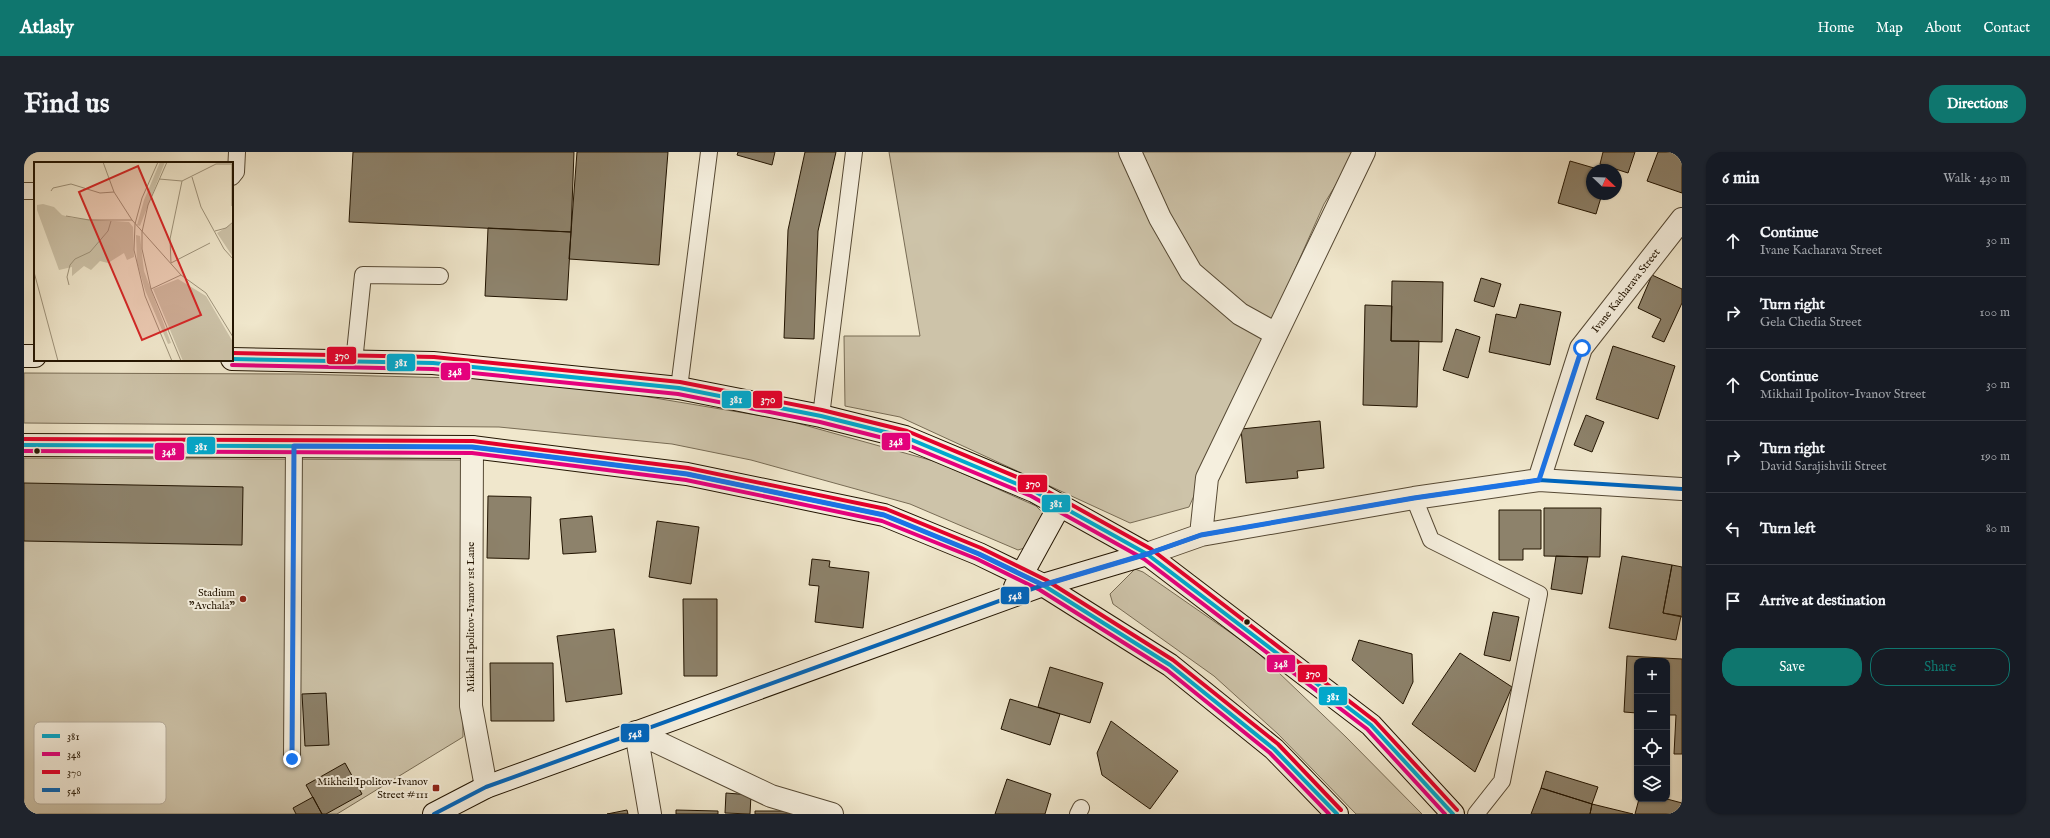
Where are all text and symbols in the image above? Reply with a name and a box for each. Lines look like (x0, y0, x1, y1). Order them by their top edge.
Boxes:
text: Atlasly (20, 16, 74, 40)
text: Home (1818, 19, 1854, 37)
text: Map (1876, 19, 1903, 37)
text: About (1925, 19, 1961, 37)
text: Contact (1983, 19, 2030, 37)
button: Directions (1929, 85, 2026, 123)
text: Find us (24, 87, 110, 122)
inset map (34, 162, 233, 361)
north arrow (1586, 164, 1622, 200)
text: 6 min (1722, 168, 1760, 189)
text: Walk · 430 m (1943, 170, 2010, 187)
text: Continue (1760, 223, 1818, 242)
icon: ahead (1722, 230, 1744, 252)
text: 30 m (1986, 232, 2010, 249)
text: Ivane Kacharava Street (1760, 242, 1882, 259)
street label: Ivane Kacharava Street (1589, 246, 1663, 336)
text: Turn right (1760, 295, 1825, 314)
icon: right (1722, 302, 1744, 324)
text: 100 m (1980, 304, 2010, 321)
text: Gela Chedia Street (1760, 314, 1862, 331)
route start (1573, 339, 1591, 357)
line badge: 370 (326, 346, 357, 365)
text: 370 (335, 349, 350, 363)
line badge: 381 (386, 353, 416, 372)
text: 381 (395, 356, 407, 370)
line badge: 348 (440, 362, 471, 381)
text: 348 (448, 365, 462, 379)
text: Continue (1760, 367, 1818, 386)
icon: ahead (1722, 374, 1744, 396)
text: 30 m (1986, 376, 2010, 393)
text: Mikhail Ipolitov-Ivanov Street (1760, 386, 1926, 403)
line badge: 381 (721, 390, 752, 409)
line badge: 370 (752, 390, 783, 409)
text: 381 (730, 393, 742, 407)
text: 370 (761, 393, 776, 407)
line badge: 348 (881, 432, 911, 451)
text: 348 (889, 435, 903, 449)
line badge: 381 (186, 436, 216, 455)
text: Turn right (1760, 439, 1825, 458)
text: 381 (195, 440, 207, 454)
line badge: 348 (154, 442, 185, 461)
text: 348 (162, 445, 176, 459)
unlabelled marker (32, 446, 42, 456)
icon: right (1722, 446, 1744, 468)
text: 190 m (1980, 448, 2010, 465)
text: David Sarajishvili Street (1760, 458, 1887, 475)
line badge: 370 (1017, 474, 1048, 493)
text: 370 (1026, 477, 1041, 491)
line badge: 381 (1041, 494, 1071, 513)
text: 381 (1050, 497, 1062, 511)
icon: left (1722, 518, 1744, 540)
text: Turn left (1760, 519, 1816, 538)
text: 80 m (1986, 520, 2010, 537)
street label: Mikhail Ipolitov-Ivanov 1st Lane (464, 542, 478, 692)
place label: Stadium "Avchala" (189, 586, 235, 613)
line badge: 548 (1000, 586, 1030, 605)
text: 548 (1008, 589, 1022, 603)
icon: arrive (1722, 590, 1744, 612)
text: Arrive at destination (1760, 591, 1886, 610)
marker: Stadium "Avchala" (238, 594, 248, 604)
unlabelled marker (1242, 617, 1252, 627)
button: Save (1722, 648, 1862, 686)
button: Share (1870, 648, 2010, 686)
line badge: 348 (1266, 654, 1296, 673)
text: 348 (1274, 657, 1288, 671)
map controls (1634, 658, 1670, 802)
button: + (1634, 658, 1670, 694)
line badge: 370 (1297, 664, 1328, 683)
text: 370 (1306, 667, 1321, 681)
line badge: 381 (1318, 686, 1348, 706)
text: 381 (1327, 690, 1339, 704)
button: − (1634, 694, 1670, 730)
legend (34, 722, 166, 804)
line badge: 548 (620, 723, 650, 743)
text: 548 (628, 727, 642, 741)
text: 381 (67, 730, 80, 744)
button: locate (1634, 730, 1670, 766)
text: 348 (67, 748, 81, 762)
route end (283, 750, 301, 768)
text: 370 (67, 766, 82, 780)
button: layers (1634, 766, 1670, 802)
place label: Mikheil Ipolitov-Ivanov Street #111 (317, 775, 428, 802)
marker: Mikheil Ipolitov-Ivanov Street #111 (431, 783, 441, 793)
text: 548 (67, 784, 81, 798)

